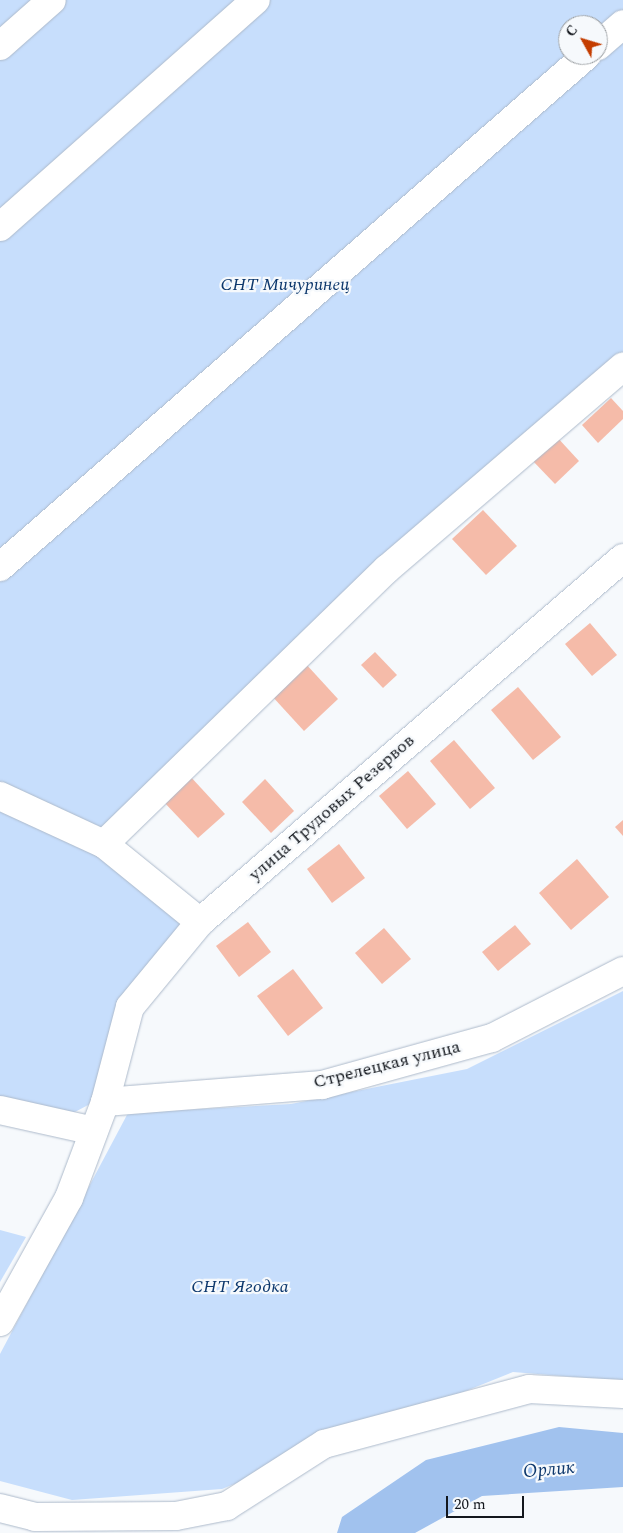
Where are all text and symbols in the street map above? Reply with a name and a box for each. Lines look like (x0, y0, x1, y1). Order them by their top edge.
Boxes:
north arrow (558, 15, 608, 65)
text: С (560, 20, 583, 41)
park label: СНТ Мичуринец (221, 274, 349, 296)
street label: улица Трудовых Резервов (245, 730, 419, 886)
street label: Стрелецкая улица (311, 1036, 463, 1094)
park label: СНТ Ягодка (191, 1276, 289, 1298)
water label: Орлик (522, 1456, 576, 1484)
scale bar (448, 1486, 526, 1518)
text: 20 m (454, 1493, 486, 1516)

